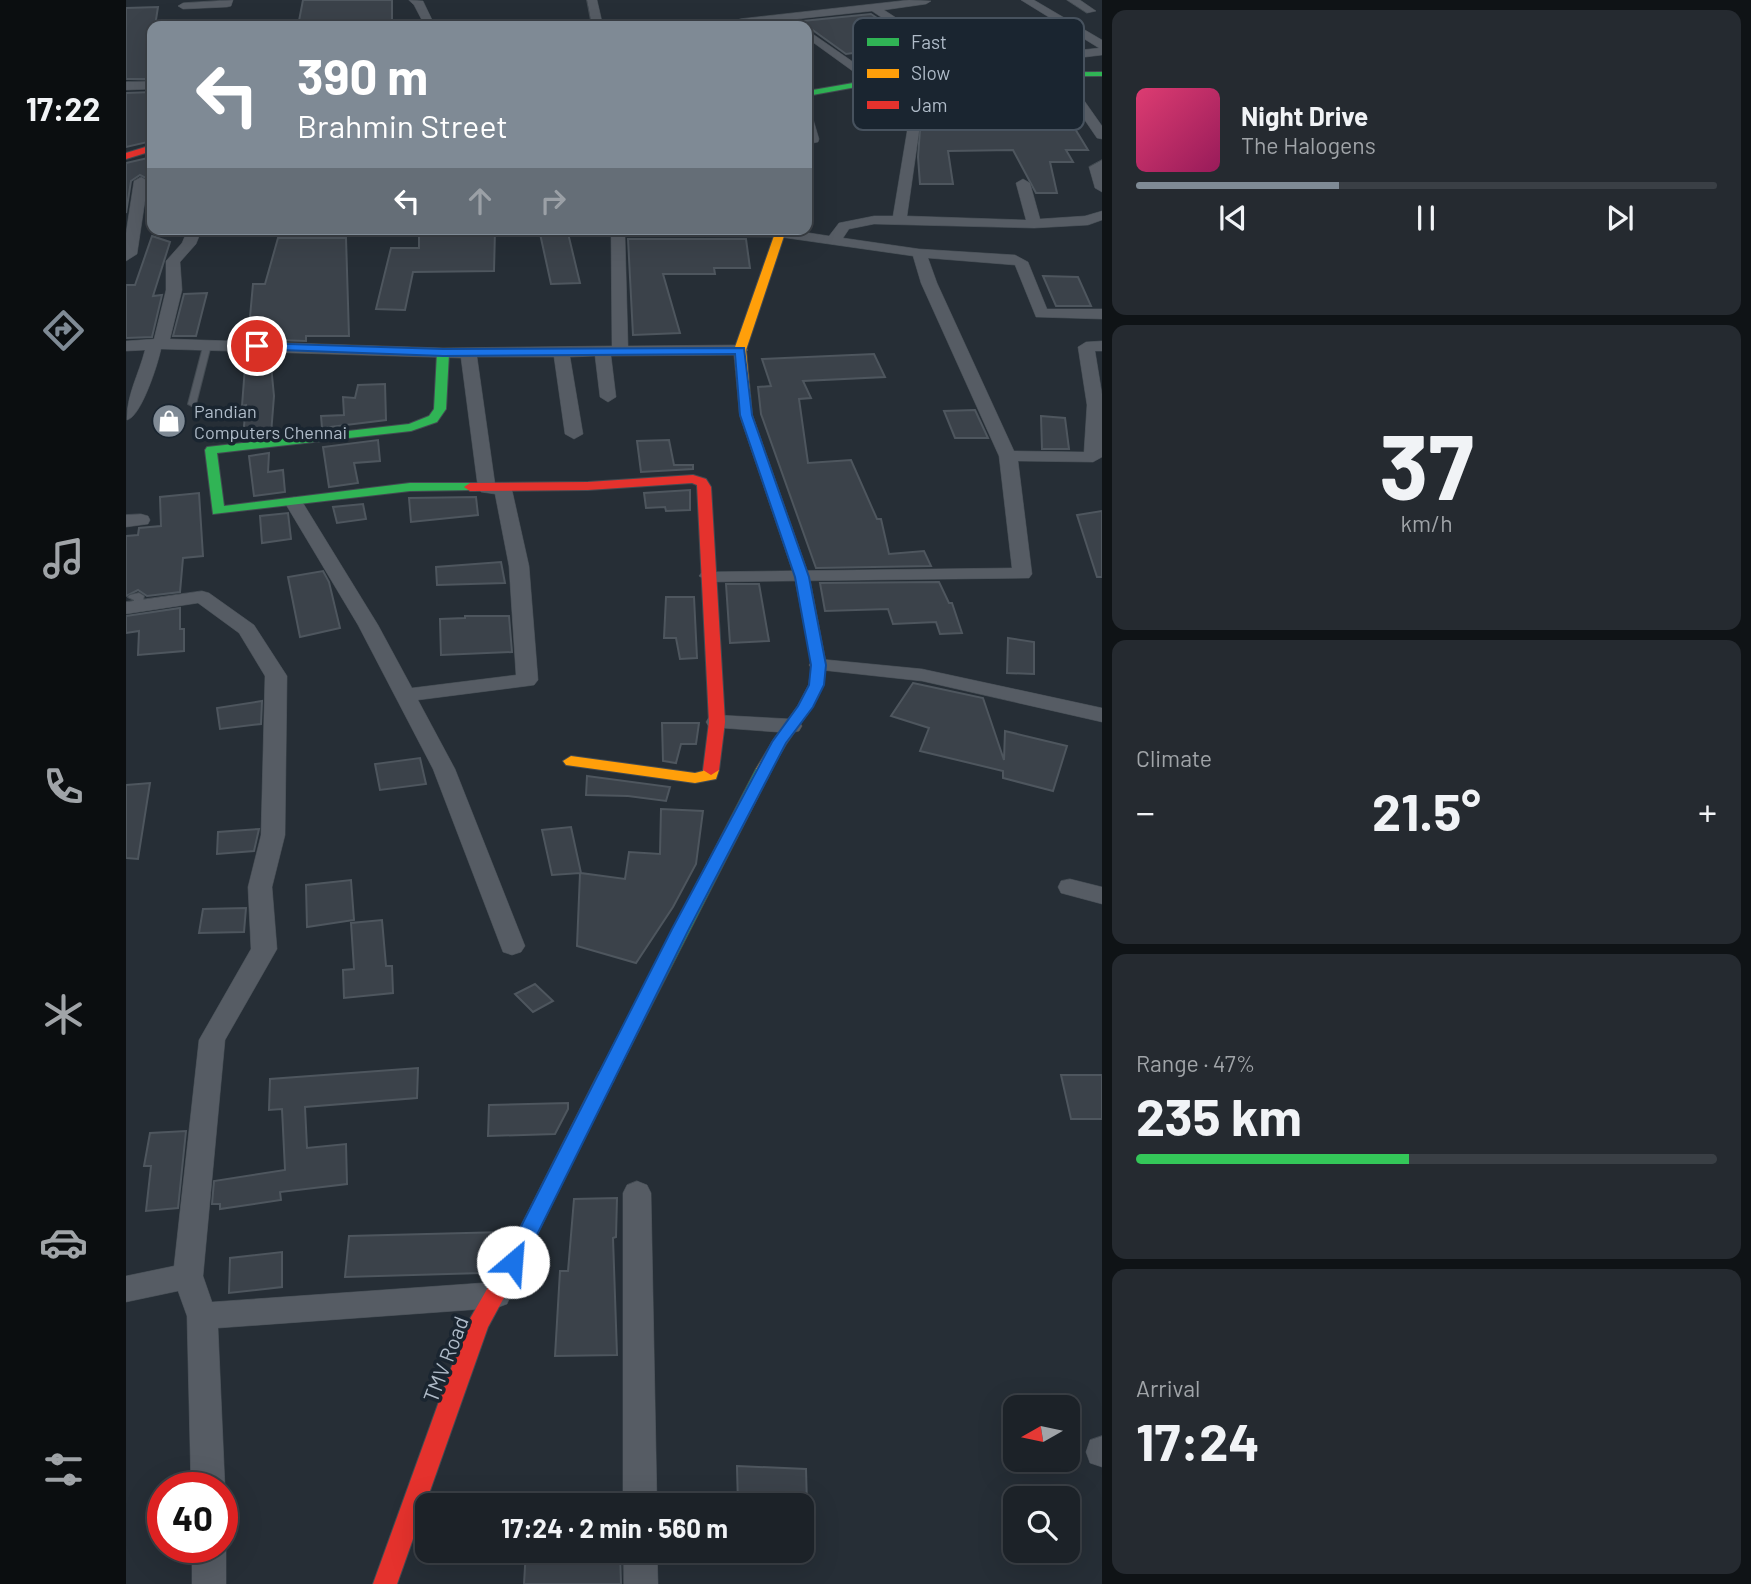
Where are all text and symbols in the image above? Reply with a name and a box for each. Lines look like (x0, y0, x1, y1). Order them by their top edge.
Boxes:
legend (853, 18, 1084, 130)
text: Fast (911, 30, 947, 53)
text: 390 m (297, 46, 428, 105)
icon: left (182, 49, 273, 140)
text: Slow (911, 61, 950, 84)
text: 17:22 (26, 89, 100, 127)
text: Jam (911, 93, 947, 116)
text: Night Drive (1241, 100, 1368, 131)
text: Brahmin Street (297, 106, 508, 144)
text: The Halogens (1241, 131, 1376, 159)
icon: left (388, 182, 426, 220)
icon: ahead (461, 182, 499, 220)
icon: right (534, 182, 572, 220)
icon: previous (1214, 199, 1252, 237)
icon: pause (1407, 199, 1445, 237)
icon: next (1601, 199, 1639, 237)
icon: directions (39, 306, 88, 355)
pin (227, 316, 287, 376)
icon: arrive (238, 327, 276, 365)
place label: Pandian Computers Chennai (194, 400, 347, 443)
shop icon: Pandian Computers Chennai (150, 402, 188, 440)
text: 37 (1379, 409, 1474, 518)
text: km/h (1400, 509, 1453, 537)
icon: music (39, 534, 88, 583)
text: Climate (1136, 744, 1212, 772)
icon: phone (39, 762, 88, 811)
text: 21.5° (1372, 779, 1481, 841)
text: − (1136, 788, 1155, 834)
text: + (1698, 788, 1717, 834)
icon: climate (39, 990, 88, 1039)
text: Range · 47% (1136, 1049, 1255, 1077)
text: 235 km (1136, 1084, 1302, 1146)
icon: car (39, 1218, 88, 1267)
position arrow (476, 1225, 550, 1299)
street label: TMV Road (417, 1313, 473, 1405)
text: Arrival (1136, 1374, 1200, 1402)
north arrow (1003, 1395, 1080, 1472)
map controls (1003, 1395, 1080, 1563)
text: 17:24 (1136, 1409, 1260, 1471)
icon: filters (39, 1445, 88, 1494)
speed limit sign: 40 (147, 1472, 238, 1563)
button: search (1003, 1486, 1080, 1563)
text: 17:24 · 2 min · 560 m (501, 1512, 728, 1543)

